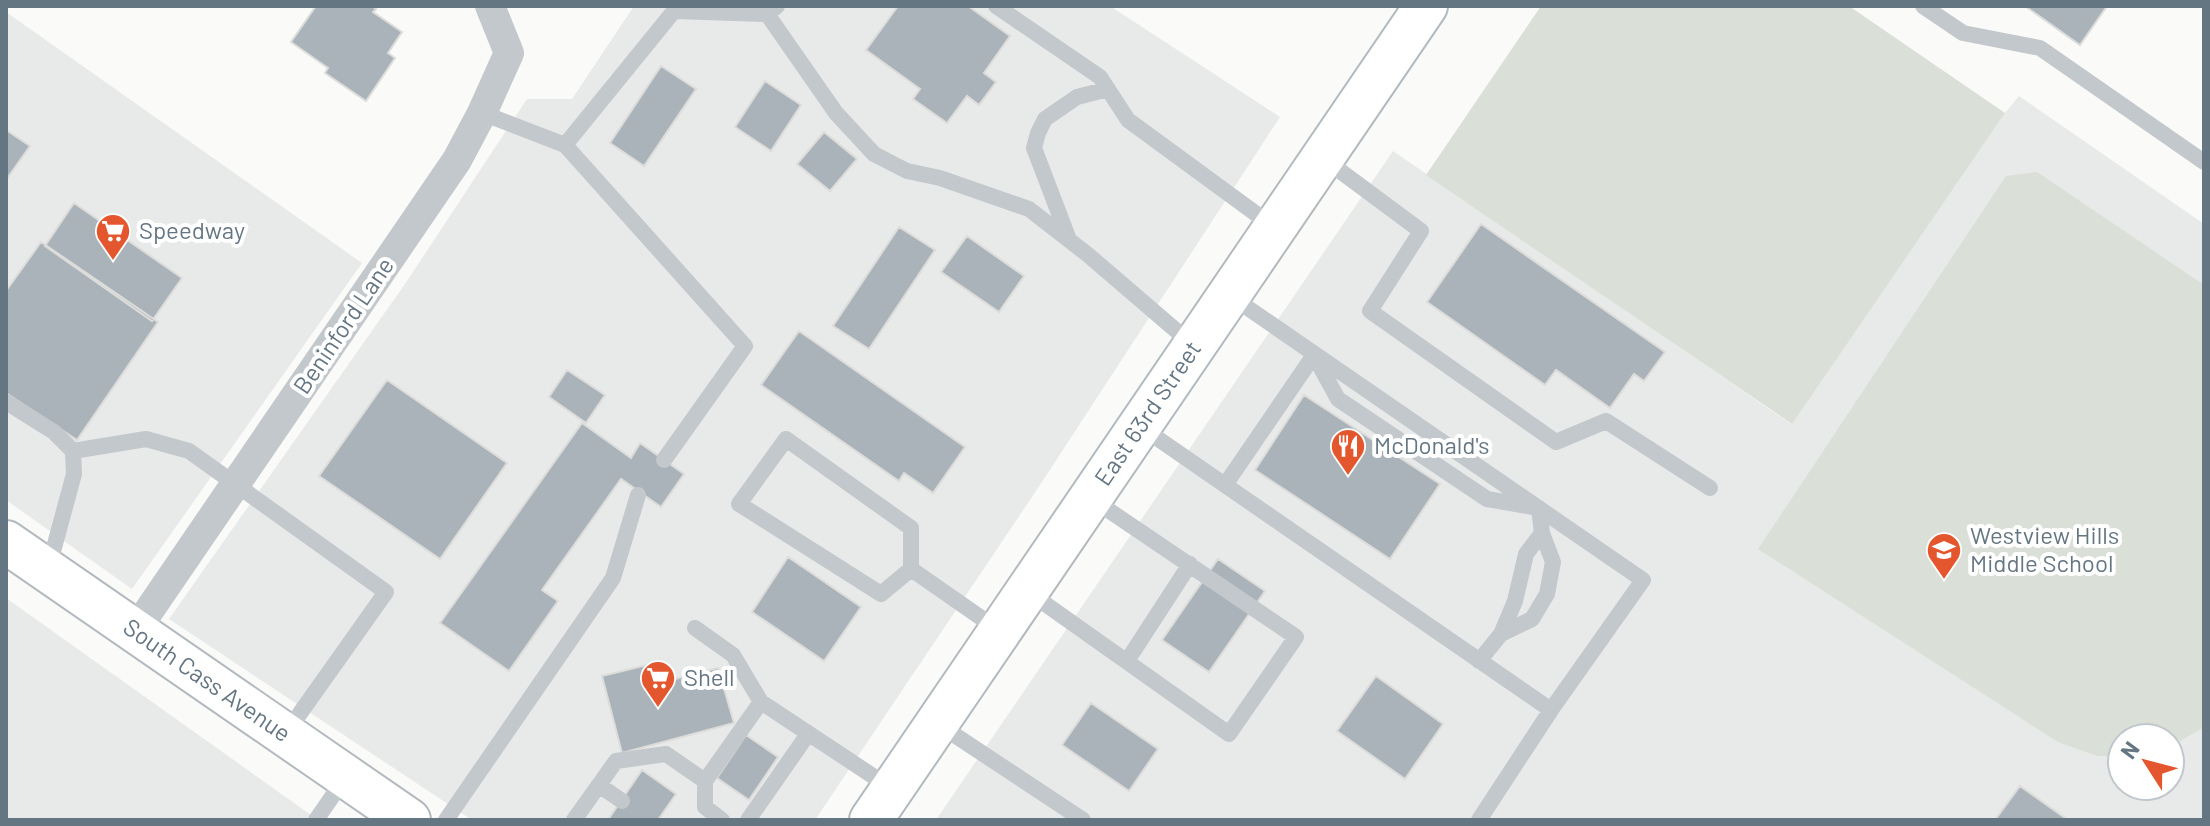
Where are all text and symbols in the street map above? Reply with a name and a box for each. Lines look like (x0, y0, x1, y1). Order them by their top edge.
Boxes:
supermarket icon: Speedway (94, 212, 132, 262)
place label: Speedway (139, 215, 245, 244)
street label: Beninford Lane (286, 251, 399, 399)
street label: East 63rd Street (1087, 335, 1206, 491)
restaurant icon: McDonald's (1329, 427, 1367, 477)
place label: McDonald's (1374, 430, 1489, 459)
place label: Westview Hills Middle School (1970, 520, 2119, 577)
school or university icon: Westview Hills Middle School (1925, 531, 1963, 581)
street label: South Cass Avenue (118, 611, 297, 747)
supermarket icon: Shell (639, 659, 677, 709)
place label: Shell (684, 662, 735, 691)
north arrow (2106, 722, 2186, 802)
text: N (2114, 736, 2144, 763)

